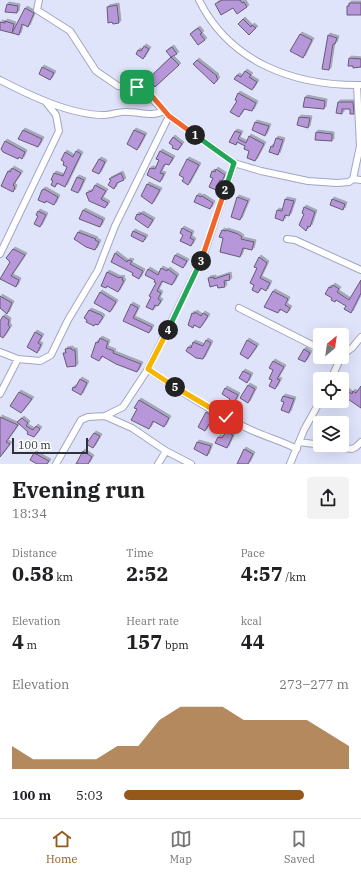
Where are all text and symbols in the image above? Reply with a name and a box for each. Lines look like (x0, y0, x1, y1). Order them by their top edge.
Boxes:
pin (120, 70, 154, 104)
icon: arrive (126, 76, 148, 98)
pin: 1 (185, 125, 205, 145)
text: 1 (192, 128, 198, 142)
pin: 2 (215, 180, 235, 200)
text: 2 (222, 183, 228, 197)
pin: 3 (191, 251, 211, 271)
text: 3 (198, 254, 204, 268)
pin: 4 (158, 320, 178, 340)
text: 4 (165, 323, 171, 337)
north arrow (313, 328, 349, 364)
map controls (313, 328, 349, 452)
button: locate (313, 372, 349, 408)
pin: 5 (165, 377, 185, 397)
text: 5 (172, 380, 178, 394)
pin (209, 400, 243, 434)
icon: check (215, 406, 237, 428)
button: layers (313, 416, 349, 452)
scale bar (12, 436, 88, 455)
text: 100 m (18, 438, 51, 452)
text: Evening run (12, 475, 145, 504)
button: share (307, 477, 349, 519)
text: 18:34 (12, 505, 47, 522)
text: Distance (12, 546, 57, 560)
text: Time (126, 546, 153, 560)
text: Pace (241, 546, 265, 560)
text: 0.58 (12, 560, 54, 587)
text: 2:52 (126, 560, 168, 587)
text: 4:57 (241, 560, 283, 587)
text: km (54, 570, 73, 584)
text: /km (283, 570, 306, 584)
text: Elevation (12, 614, 60, 628)
text: Heart rate (126, 614, 179, 628)
text: kcal (241, 614, 262, 628)
text: 4 (12, 628, 24, 655)
text: 157 (126, 628, 162, 655)
text: 44 (241, 628, 265, 655)
text: m (24, 638, 37, 652)
text: bpm (162, 638, 189, 652)
text: Elevation (12, 676, 69, 693)
text: 273–277 m (279, 676, 349, 693)
text: 100 m (12, 787, 51, 804)
text: 5:03 (76, 787, 103, 804)
tab: Home (46, 828, 77, 866)
tab: Map (170, 828, 192, 866)
tab: Saved (284, 828, 315, 866)

